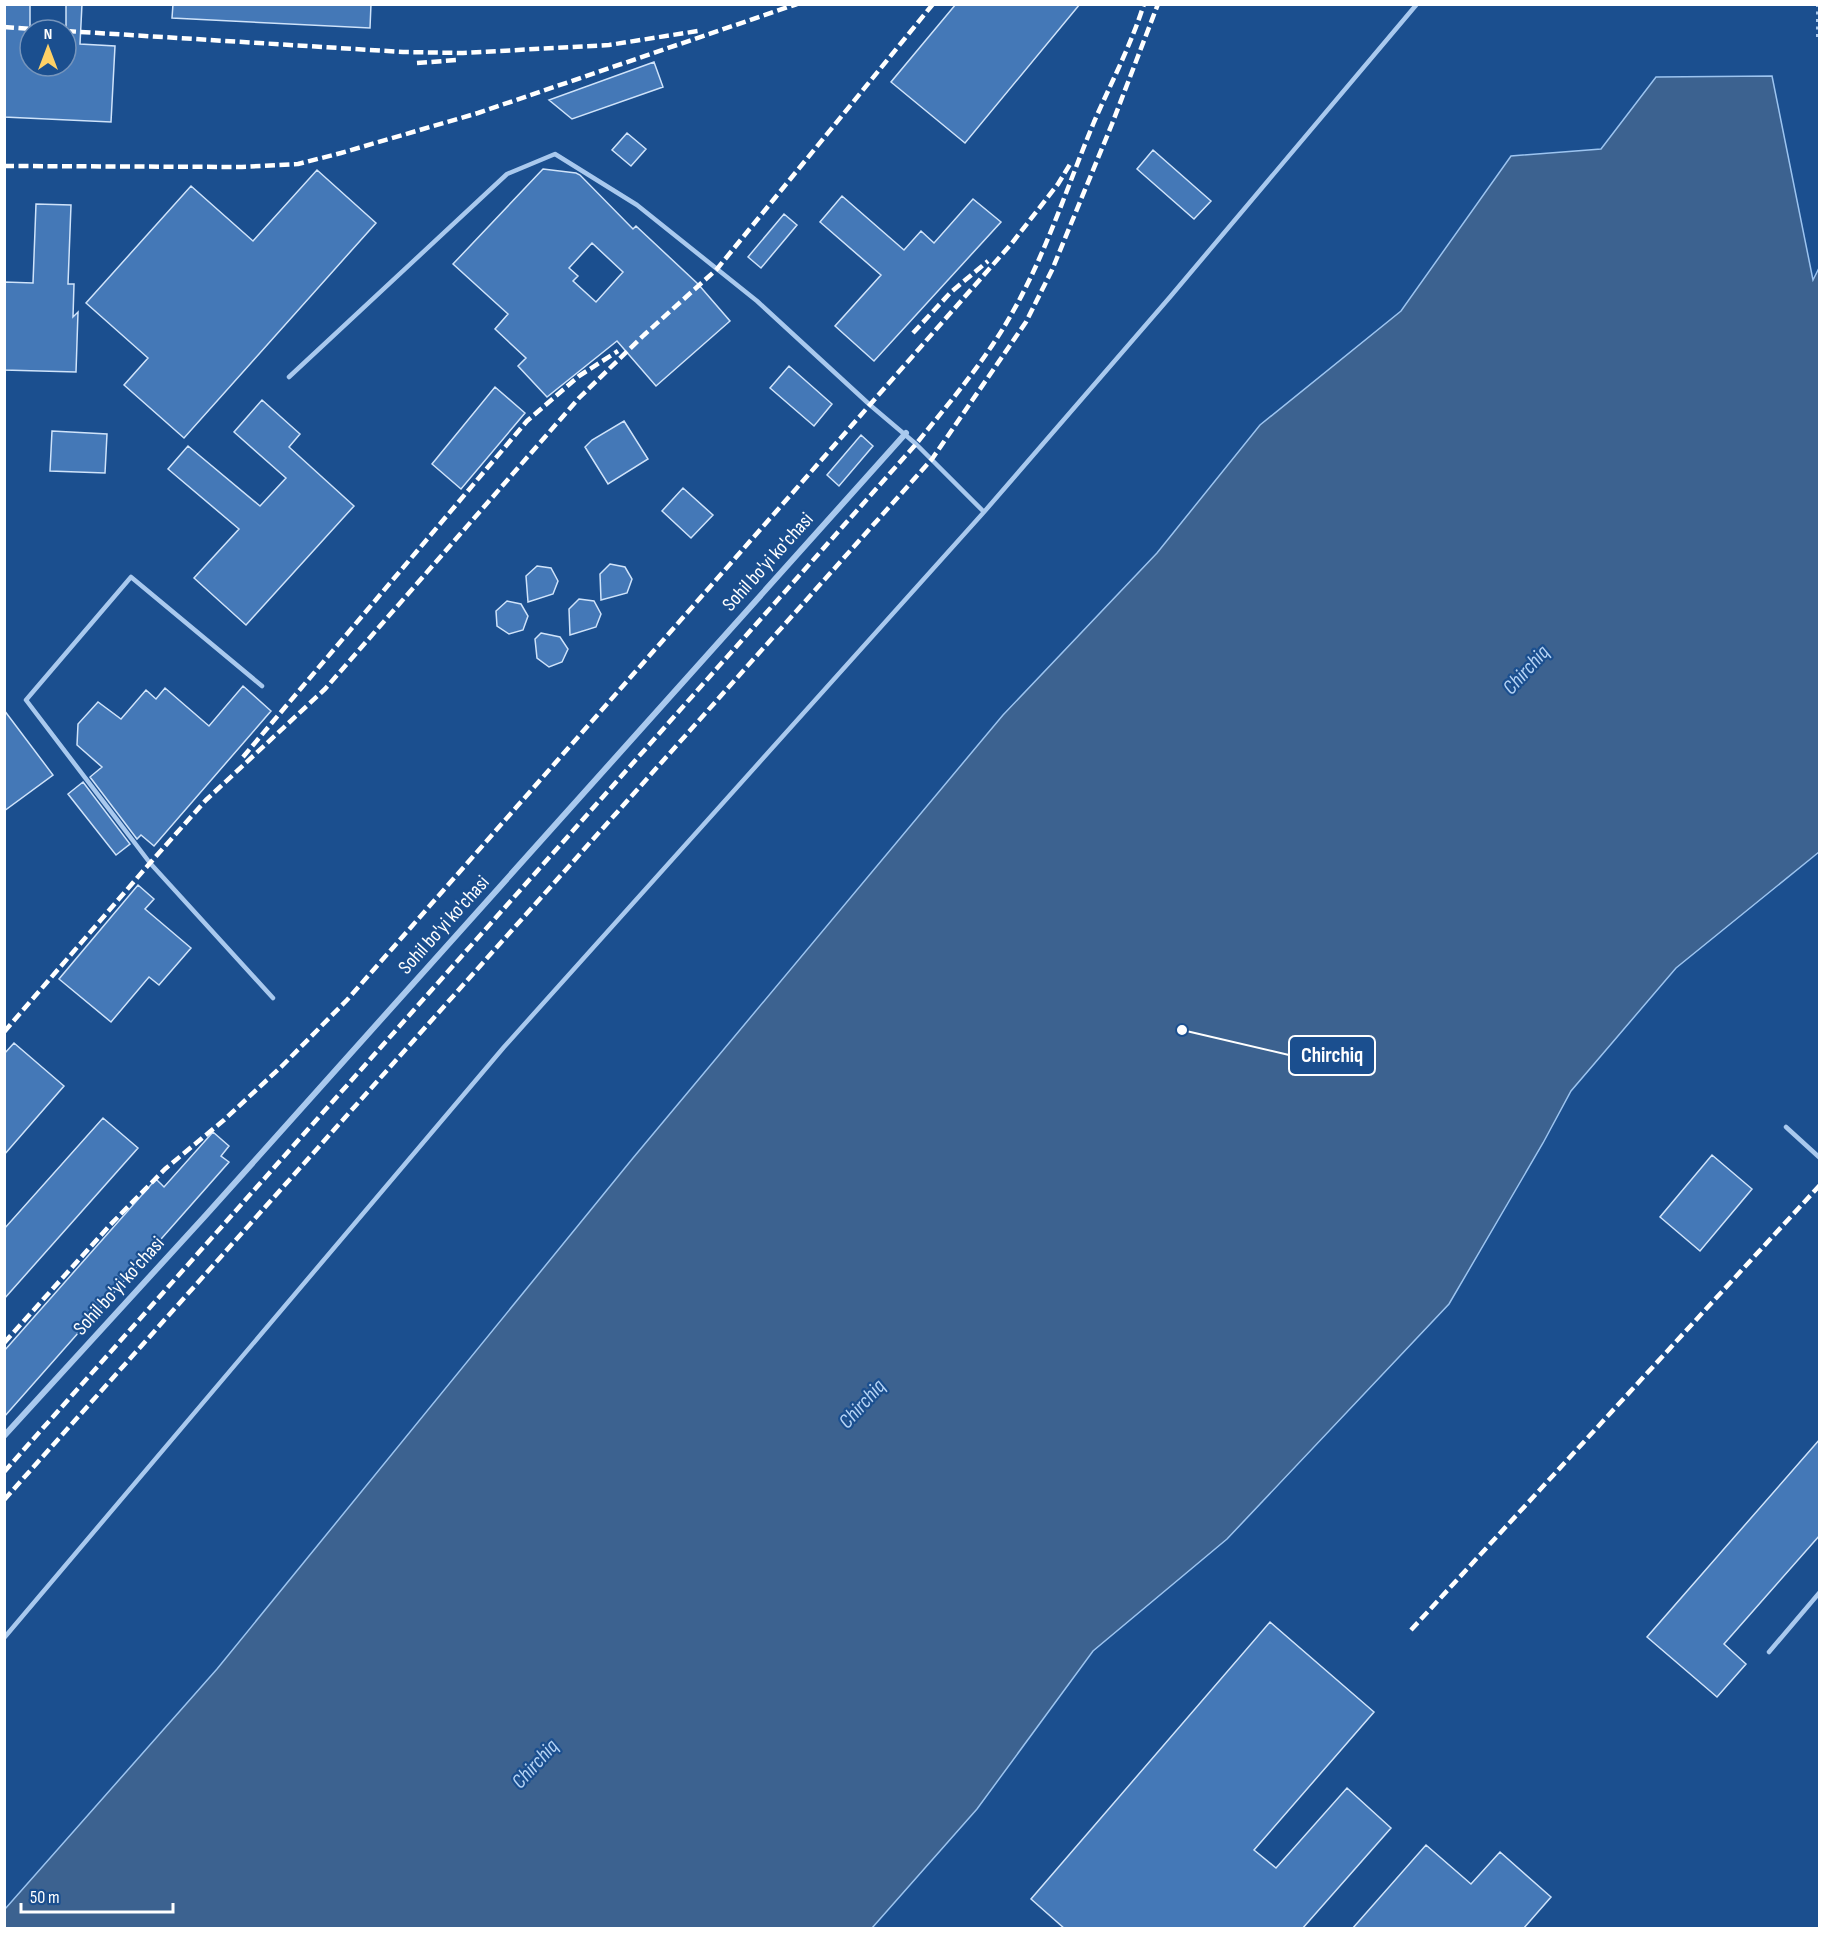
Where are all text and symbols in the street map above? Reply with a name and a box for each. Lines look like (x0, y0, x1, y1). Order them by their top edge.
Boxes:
north arrow (18, 18, 78, 78)
text: N (44, 25, 52, 44)
street label: Sohil bo'yi ko'chasi (717, 508, 819, 616)
water label: Chirchiq (1497, 640, 1555, 700)
street label: Sohil bo'yi ko'chasi (393, 871, 495, 979)
callout: Chirchiq (1289, 1036, 1375, 1075)
text: Chirchiq (1301, 1043, 1363, 1068)
street label: Sohil bo'yi ko'chasi (68, 1232, 170, 1340)
water label: Chirchiq (833, 1374, 891, 1434)
water label: Chirchiq (506, 1734, 564, 1794)
scale bar (21, 1876, 172, 1914)
text: 50 m (30, 1887, 60, 1908)

